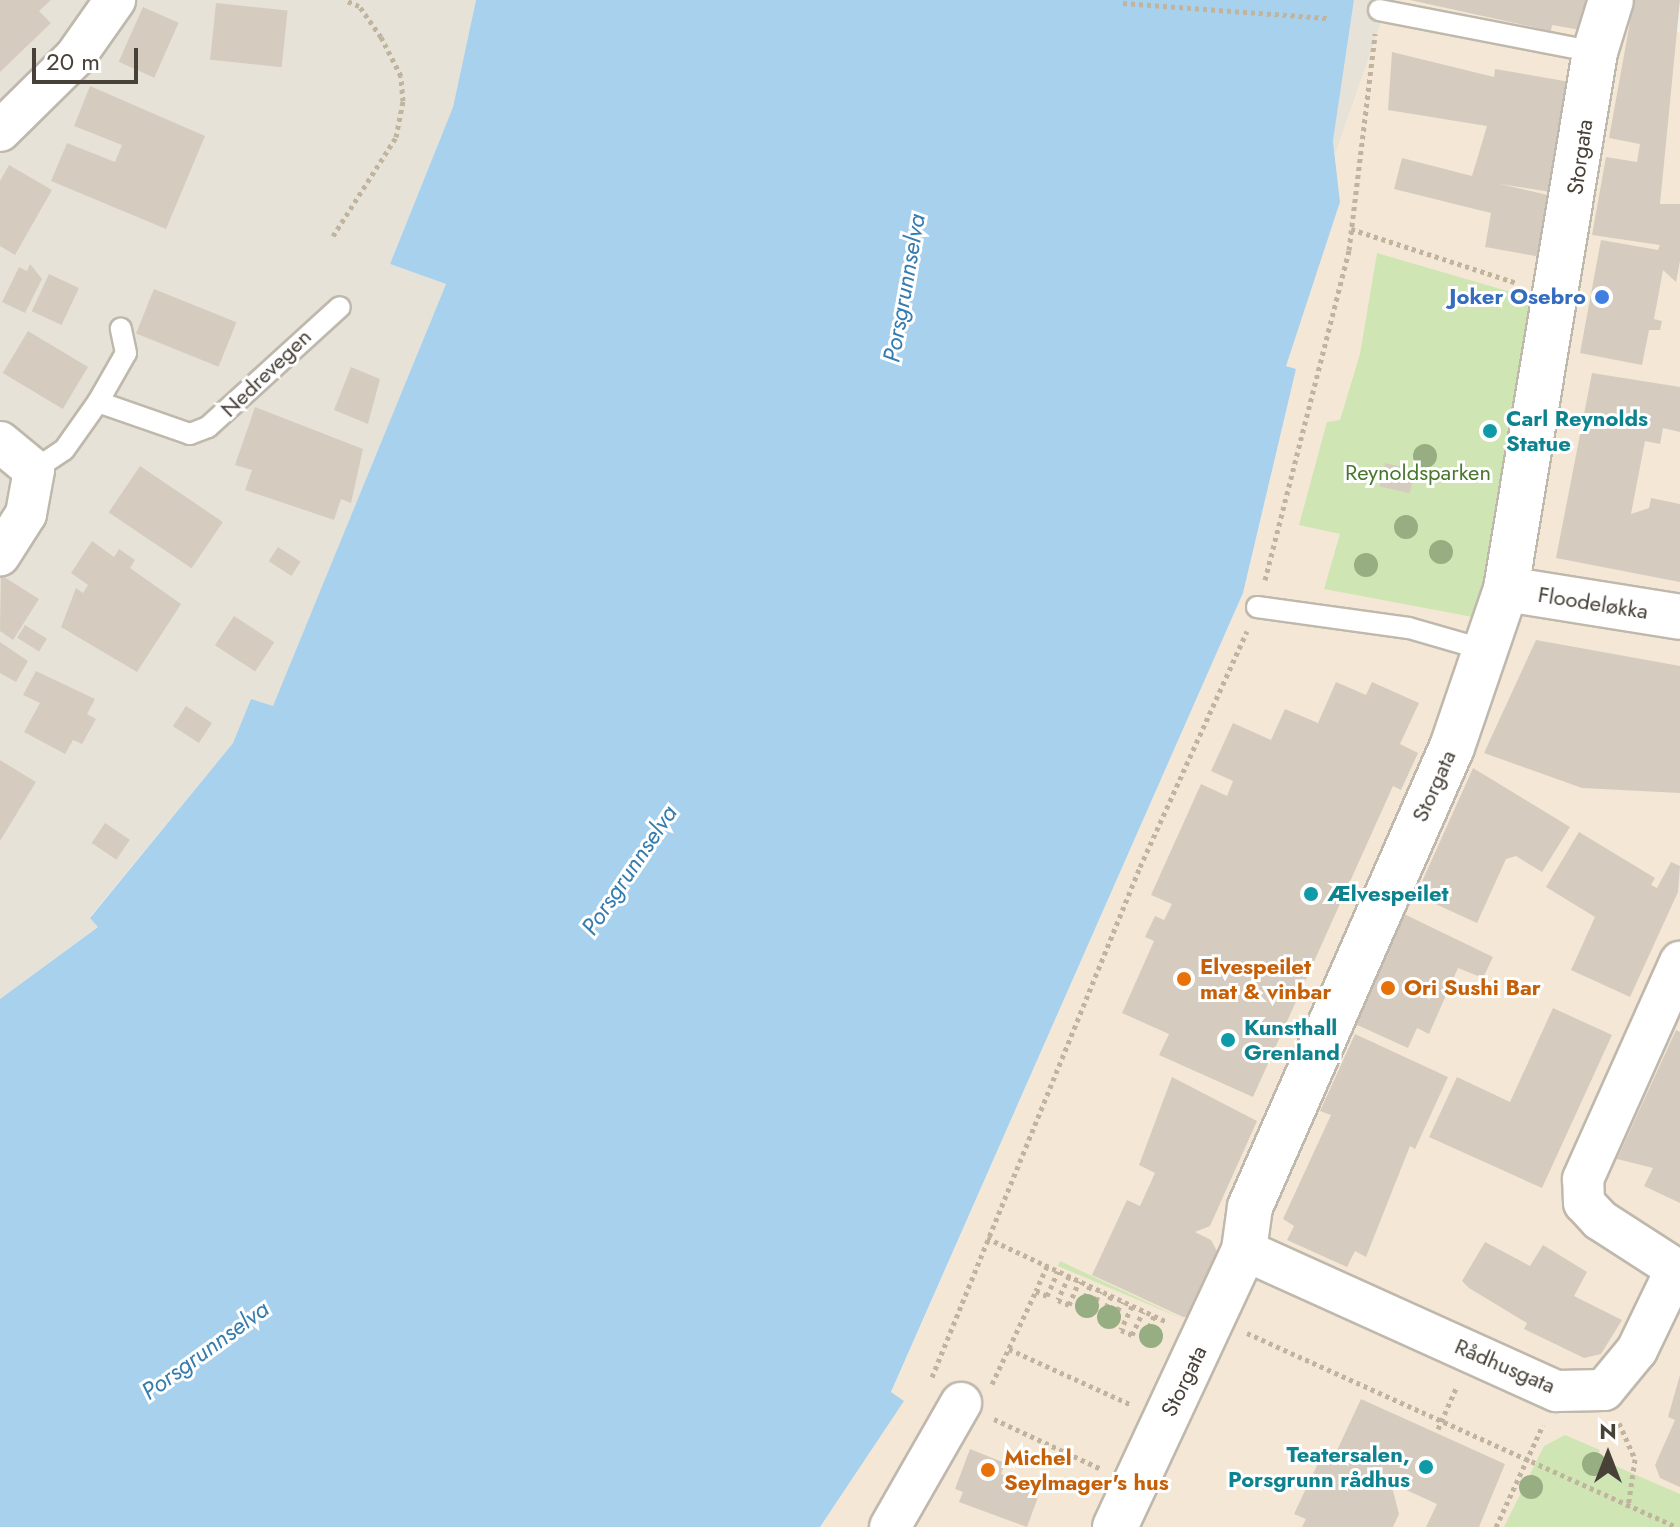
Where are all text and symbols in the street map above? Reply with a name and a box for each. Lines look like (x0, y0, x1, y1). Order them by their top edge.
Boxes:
scale bar (36, 32, 142, 82)
text: 20 m (46, 44, 100, 79)
street label: Storgata (1562, 118, 1598, 196)
water label: Porsgrunnselva (877, 211, 931, 365)
place label: Joker Osebro (1449, 284, 1586, 310)
marker: Joker Osebro (1593, 288, 1611, 306)
street label: Nedrevegen (215, 323, 317, 423)
place label: Carl Reynolds Statue (1506, 405, 1648, 456)
marker: Carl Reynolds Statue (1481, 422, 1499, 440)
park label: Reynoldsparken (1345, 460, 1491, 486)
street label: Floodeløkka (1536, 581, 1650, 625)
street label: Storgata (1407, 746, 1461, 826)
water label: Porsgrunnselva (575, 800, 683, 940)
place label: Ælvespeilet (1327, 881, 1448, 907)
marker: Ælvespeilet (1302, 885, 1320, 903)
place label: Elvespeilet mat & vinbar (1200, 953, 1331, 1004)
marker: Elvespeilet mat & vinbar (1175, 970, 1193, 988)
place label: Ori Sushi Bar (1404, 975, 1541, 1001)
marker: Ori Sushi Bar (1379, 979, 1397, 997)
place label: Kunsthall Grenland (1244, 1014, 1340, 1066)
marker: Kunsthall Grenland (1219, 1031, 1237, 1049)
water label: Porsgrunnselva (136, 1294, 274, 1406)
street label: Rådhusgata (1451, 1333, 1559, 1399)
street label: Storgata (1156, 1341, 1212, 1421)
north arrow (1568, 1415, 1648, 1495)
text: N (1599, 1415, 1617, 1447)
place label: Teatersalen, Porsgrunn rådhus (1228, 1441, 1410, 1492)
place label: Michel Seylmager's hus (1004, 1444, 1169, 1496)
marker: Teatersalen, Porsgrunn rådhus (1417, 1458, 1435, 1476)
marker: Michel Seylmager's hus (979, 1461, 997, 1479)

